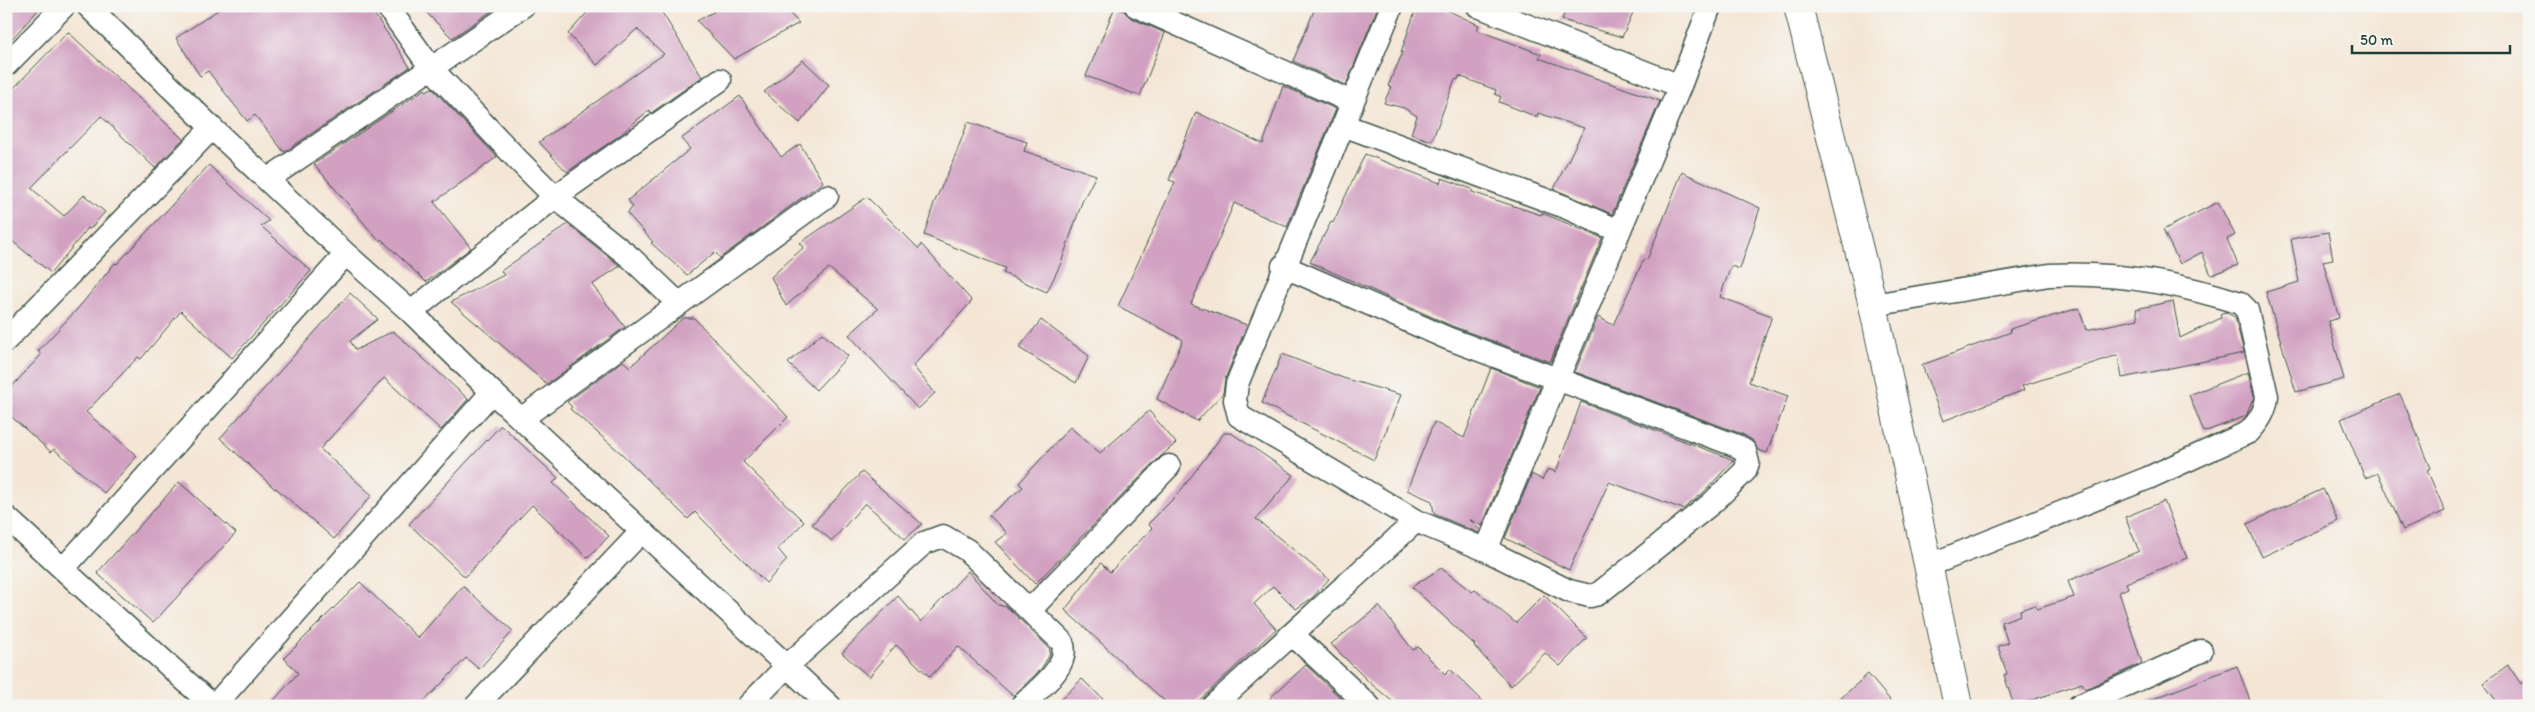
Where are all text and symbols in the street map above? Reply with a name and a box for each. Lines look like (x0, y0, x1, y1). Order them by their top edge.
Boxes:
scale bar (2352, 22, 2510, 54)
text: 50 m (2360, 31, 2393, 49)

